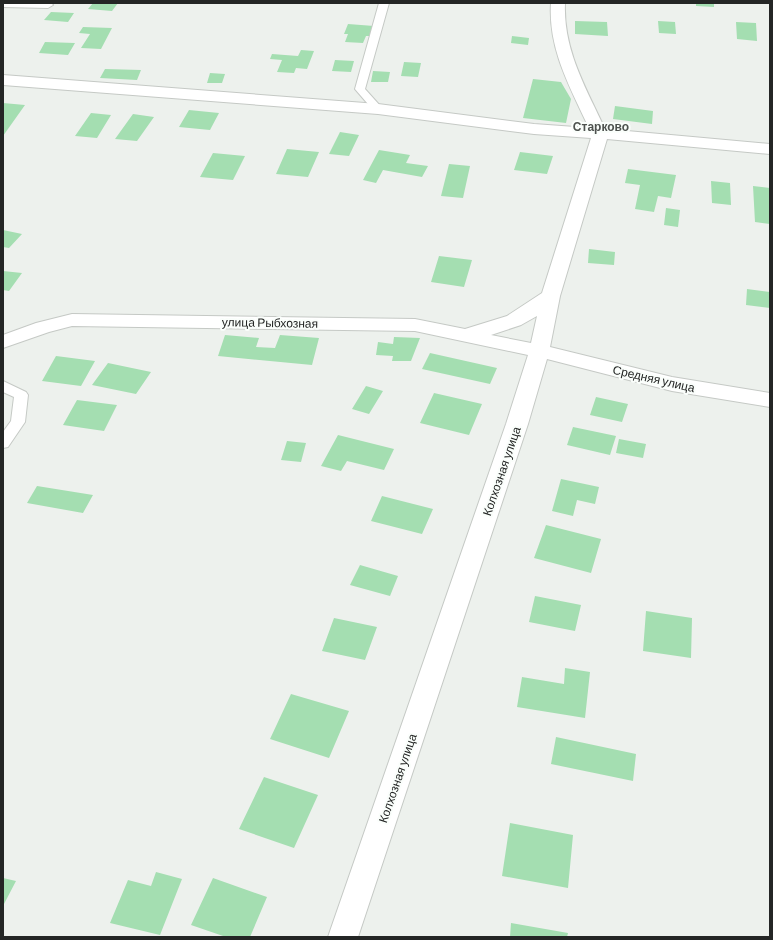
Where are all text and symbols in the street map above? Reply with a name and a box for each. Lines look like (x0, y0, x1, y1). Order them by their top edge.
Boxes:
district label: Старково (573, 119, 629, 134)
street label: улица Рыбхозная (222, 314, 318, 331)
street label: Средняя улица (611, 362, 697, 395)
street label: Колхозная улица (479, 424, 524, 518)
street label: Колхозная улица (375, 731, 420, 825)

